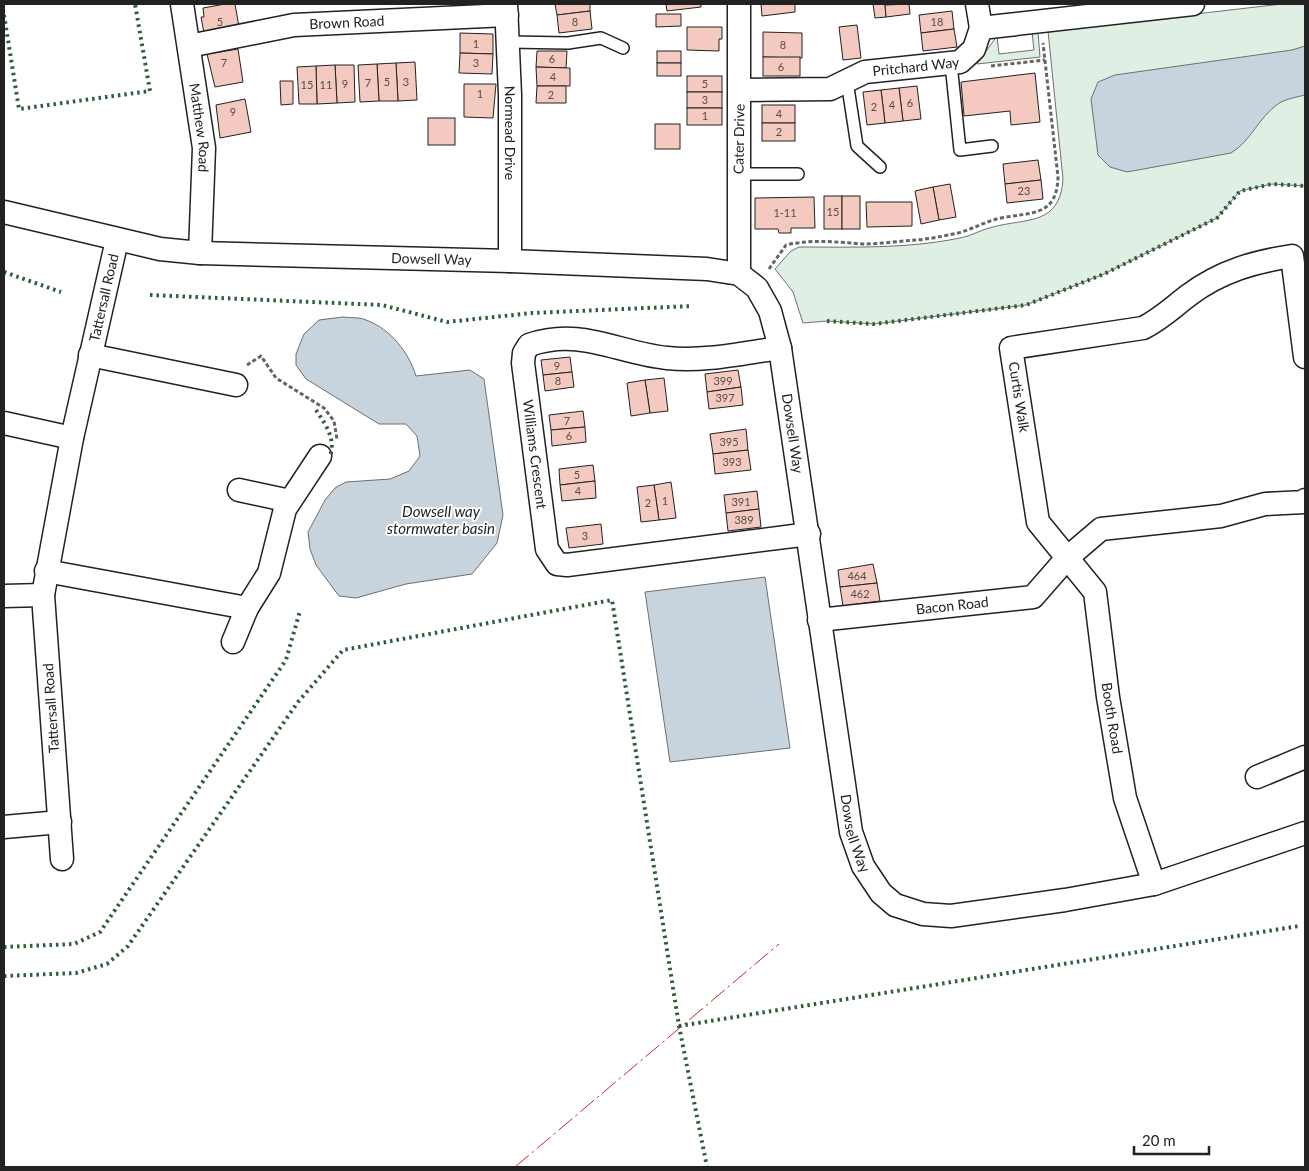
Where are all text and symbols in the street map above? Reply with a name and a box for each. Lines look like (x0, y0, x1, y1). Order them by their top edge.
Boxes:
street label: Brown Road (309, 12, 385, 32)
house number: 5 (217, 15, 223, 28)
house number: 8 (572, 15, 578, 28)
house number: 18 (931, 15, 943, 28)
house number: 1 (473, 37, 479, 50)
house number: 8 (780, 38, 786, 51)
house number: 6 (549, 52, 555, 65)
street label: Pritchard Way (872, 53, 961, 79)
house number: 7 (221, 56, 227, 69)
house number: 3 (473, 56, 479, 69)
house number: 6 (778, 60, 784, 73)
house number: 4 (550, 70, 557, 83)
house number: 5 (384, 75, 390, 88)
house number: 3 (403, 75, 409, 88)
house number: 7 (365, 76, 371, 89)
house number: 9 (342, 77, 348, 90)
house number: 5 (702, 77, 708, 90)
house number: 15 (301, 78, 313, 91)
house number: 11 (320, 78, 332, 91)
street label: Matthew Road (186, 82, 213, 173)
street label: Normead Drive (502, 85, 519, 180)
house number: 1 (477, 87, 483, 100)
house number: 2 (548, 88, 554, 101)
house number: 3 (702, 93, 708, 106)
house number: 6 (907, 96, 913, 109)
house number: 4 (889, 98, 896, 111)
house number: 2 (871, 100, 877, 113)
street label: Cater Drive (729, 104, 748, 174)
house number: 9 (230, 105, 236, 118)
house number: 4 (776, 107, 783, 120)
house number: 1 (702, 109, 708, 122)
house number: 2 (776, 125, 782, 138)
house number: 23 (1018, 184, 1030, 197)
house number: 15 (827, 205, 839, 218)
house number: 1-11 (773, 206, 797, 219)
street label: Dowsell Way (391, 249, 473, 268)
street label: Tattersall Road (85, 252, 122, 344)
house number: 9 (554, 359, 560, 372)
street label: Curtis Walk (1006, 360, 1034, 434)
house number: 8 (555, 374, 561, 387)
house number: 399 (713, 374, 733, 387)
house number: 397 (715, 391, 735, 404)
street label: Dowsell Way (779, 392, 807, 475)
street label: Williams Crescent (520, 398, 551, 510)
house number: 7 (564, 414, 570, 427)
house number: 6 (566, 429, 572, 442)
house number: 395 (719, 435, 739, 448)
house number: 393 (722, 455, 742, 468)
house number: 5 (574, 468, 580, 481)
house number: 4 (575, 484, 582, 497)
house number: 1 (662, 494, 668, 507)
house number: 391 (731, 495, 751, 508)
house number: 2 (645, 496, 651, 509)
water label: Dowsell way stormwater basin (387, 502, 495, 537)
house number: 389 (734, 513, 754, 526)
house number: 3 (582, 529, 588, 542)
house number: 464 (847, 569, 867, 582)
house number: 462 (850, 587, 870, 600)
street label: Bacon Road (915, 593, 989, 618)
street label: Tattersall Road (39, 663, 62, 753)
street label: Booth Road (1098, 681, 1127, 755)
street label: Dowsell Way (838, 793, 874, 876)
scale bar (1134, 1124, 1209, 1156)
text: 20 m (1142, 1131, 1176, 1149)

